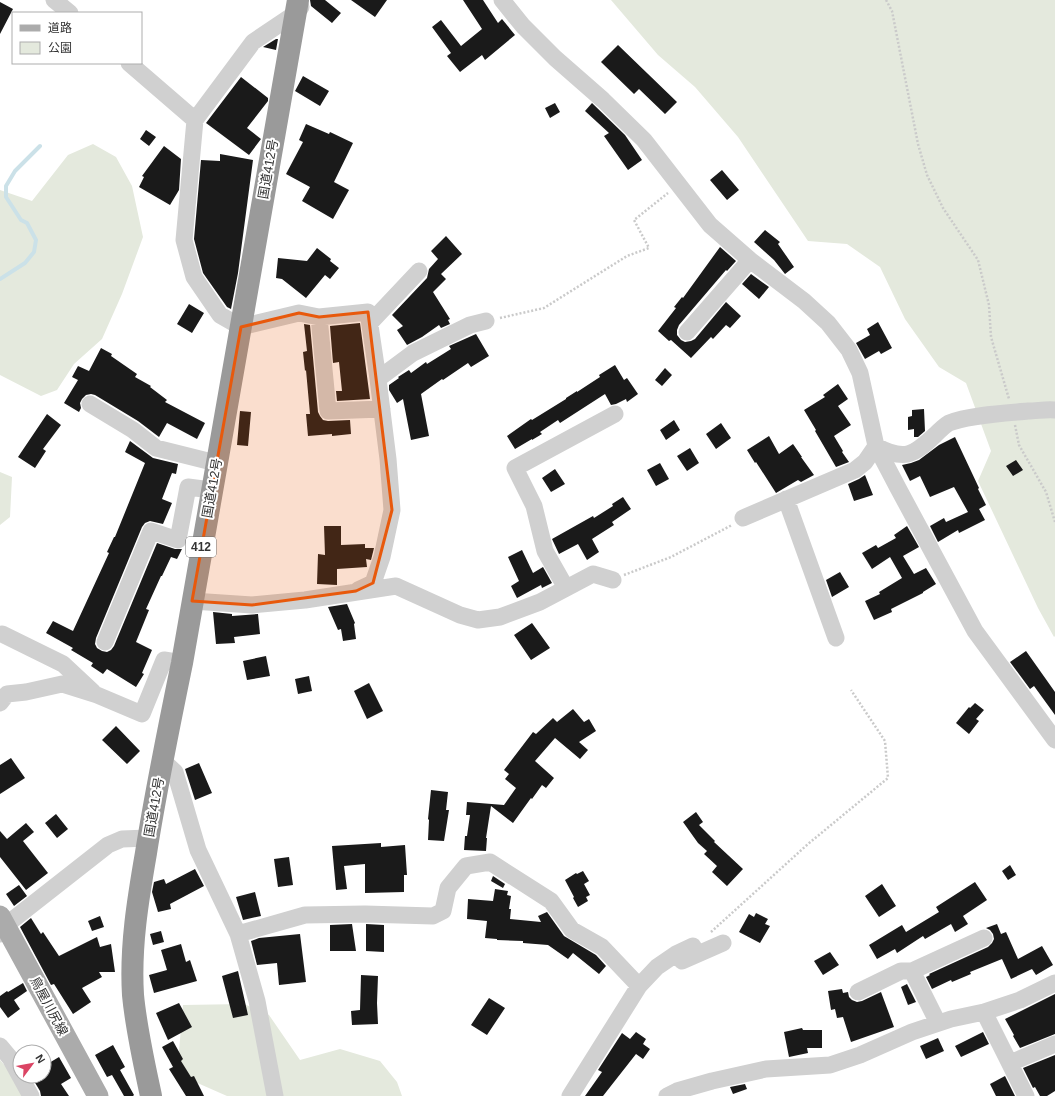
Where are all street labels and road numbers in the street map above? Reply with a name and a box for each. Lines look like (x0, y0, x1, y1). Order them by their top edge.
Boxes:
street label: 国道412号 (255, 138, 281, 200)
street label: 国道412号 (199, 457, 225, 519)
road number: 412 (186, 537, 216, 557)
street label: 国道412号 (141, 776, 167, 838)
street label: 鳥屋川尻線 (27, 974, 71, 1038)

